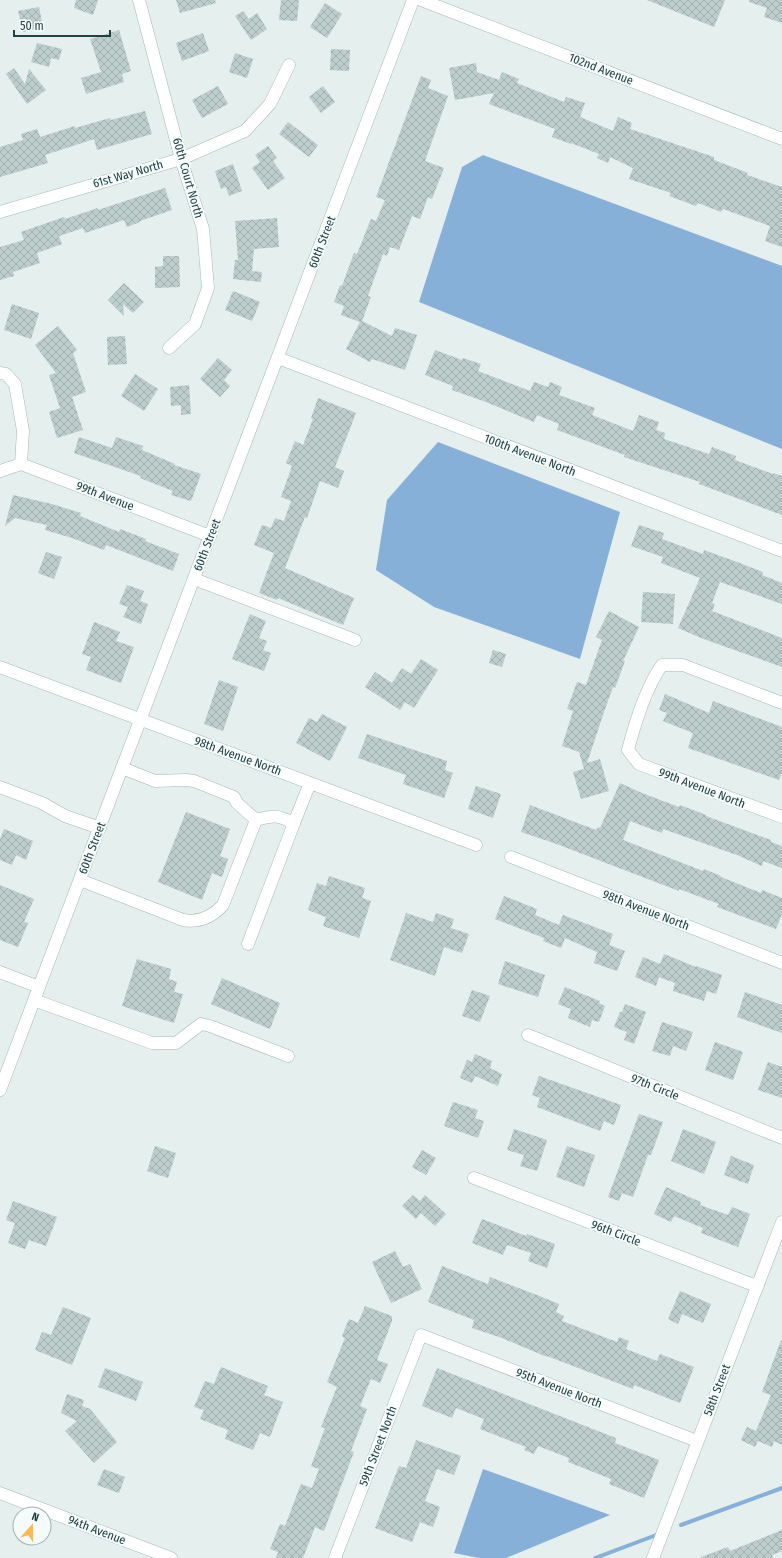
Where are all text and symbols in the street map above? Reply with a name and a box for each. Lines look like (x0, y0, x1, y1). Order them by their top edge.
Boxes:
scale bar (14, 12, 110, 38)
text: 50 m (20, 19, 44, 33)
street label: 102nd Avenue (567, 50, 635, 88)
street label: 60th Court North (170, 136, 206, 220)
street label: 61st Way North (91, 157, 165, 191)
street label: 60th Street (306, 214, 338, 270)
street label: 100th Avenue North (482, 431, 578, 479)
street label: 99th Avenue (74, 479, 136, 513)
street label: 60th Street (191, 517, 223, 573)
street label: 98th Avenue North (192, 734, 284, 778)
street label: 99th Avenue North (657, 765, 747, 811)
street label: 60th Street (76, 820, 108, 876)
street label: 98th Avenue North (601, 887, 691, 933)
street label: 97th Circle (629, 1071, 681, 1103)
street label: 96th Circle (589, 1217, 643, 1249)
street label: 58th Street (701, 1362, 733, 1418)
street label: 95th Avenue North (514, 1365, 604, 1411)
street label: 59th Street North (356, 1404, 400, 1488)
north arrow (12, 1506, 52, 1546)
text: N (30, 1510, 41, 1524)
street label: 94th Avenue (66, 1513, 128, 1547)

